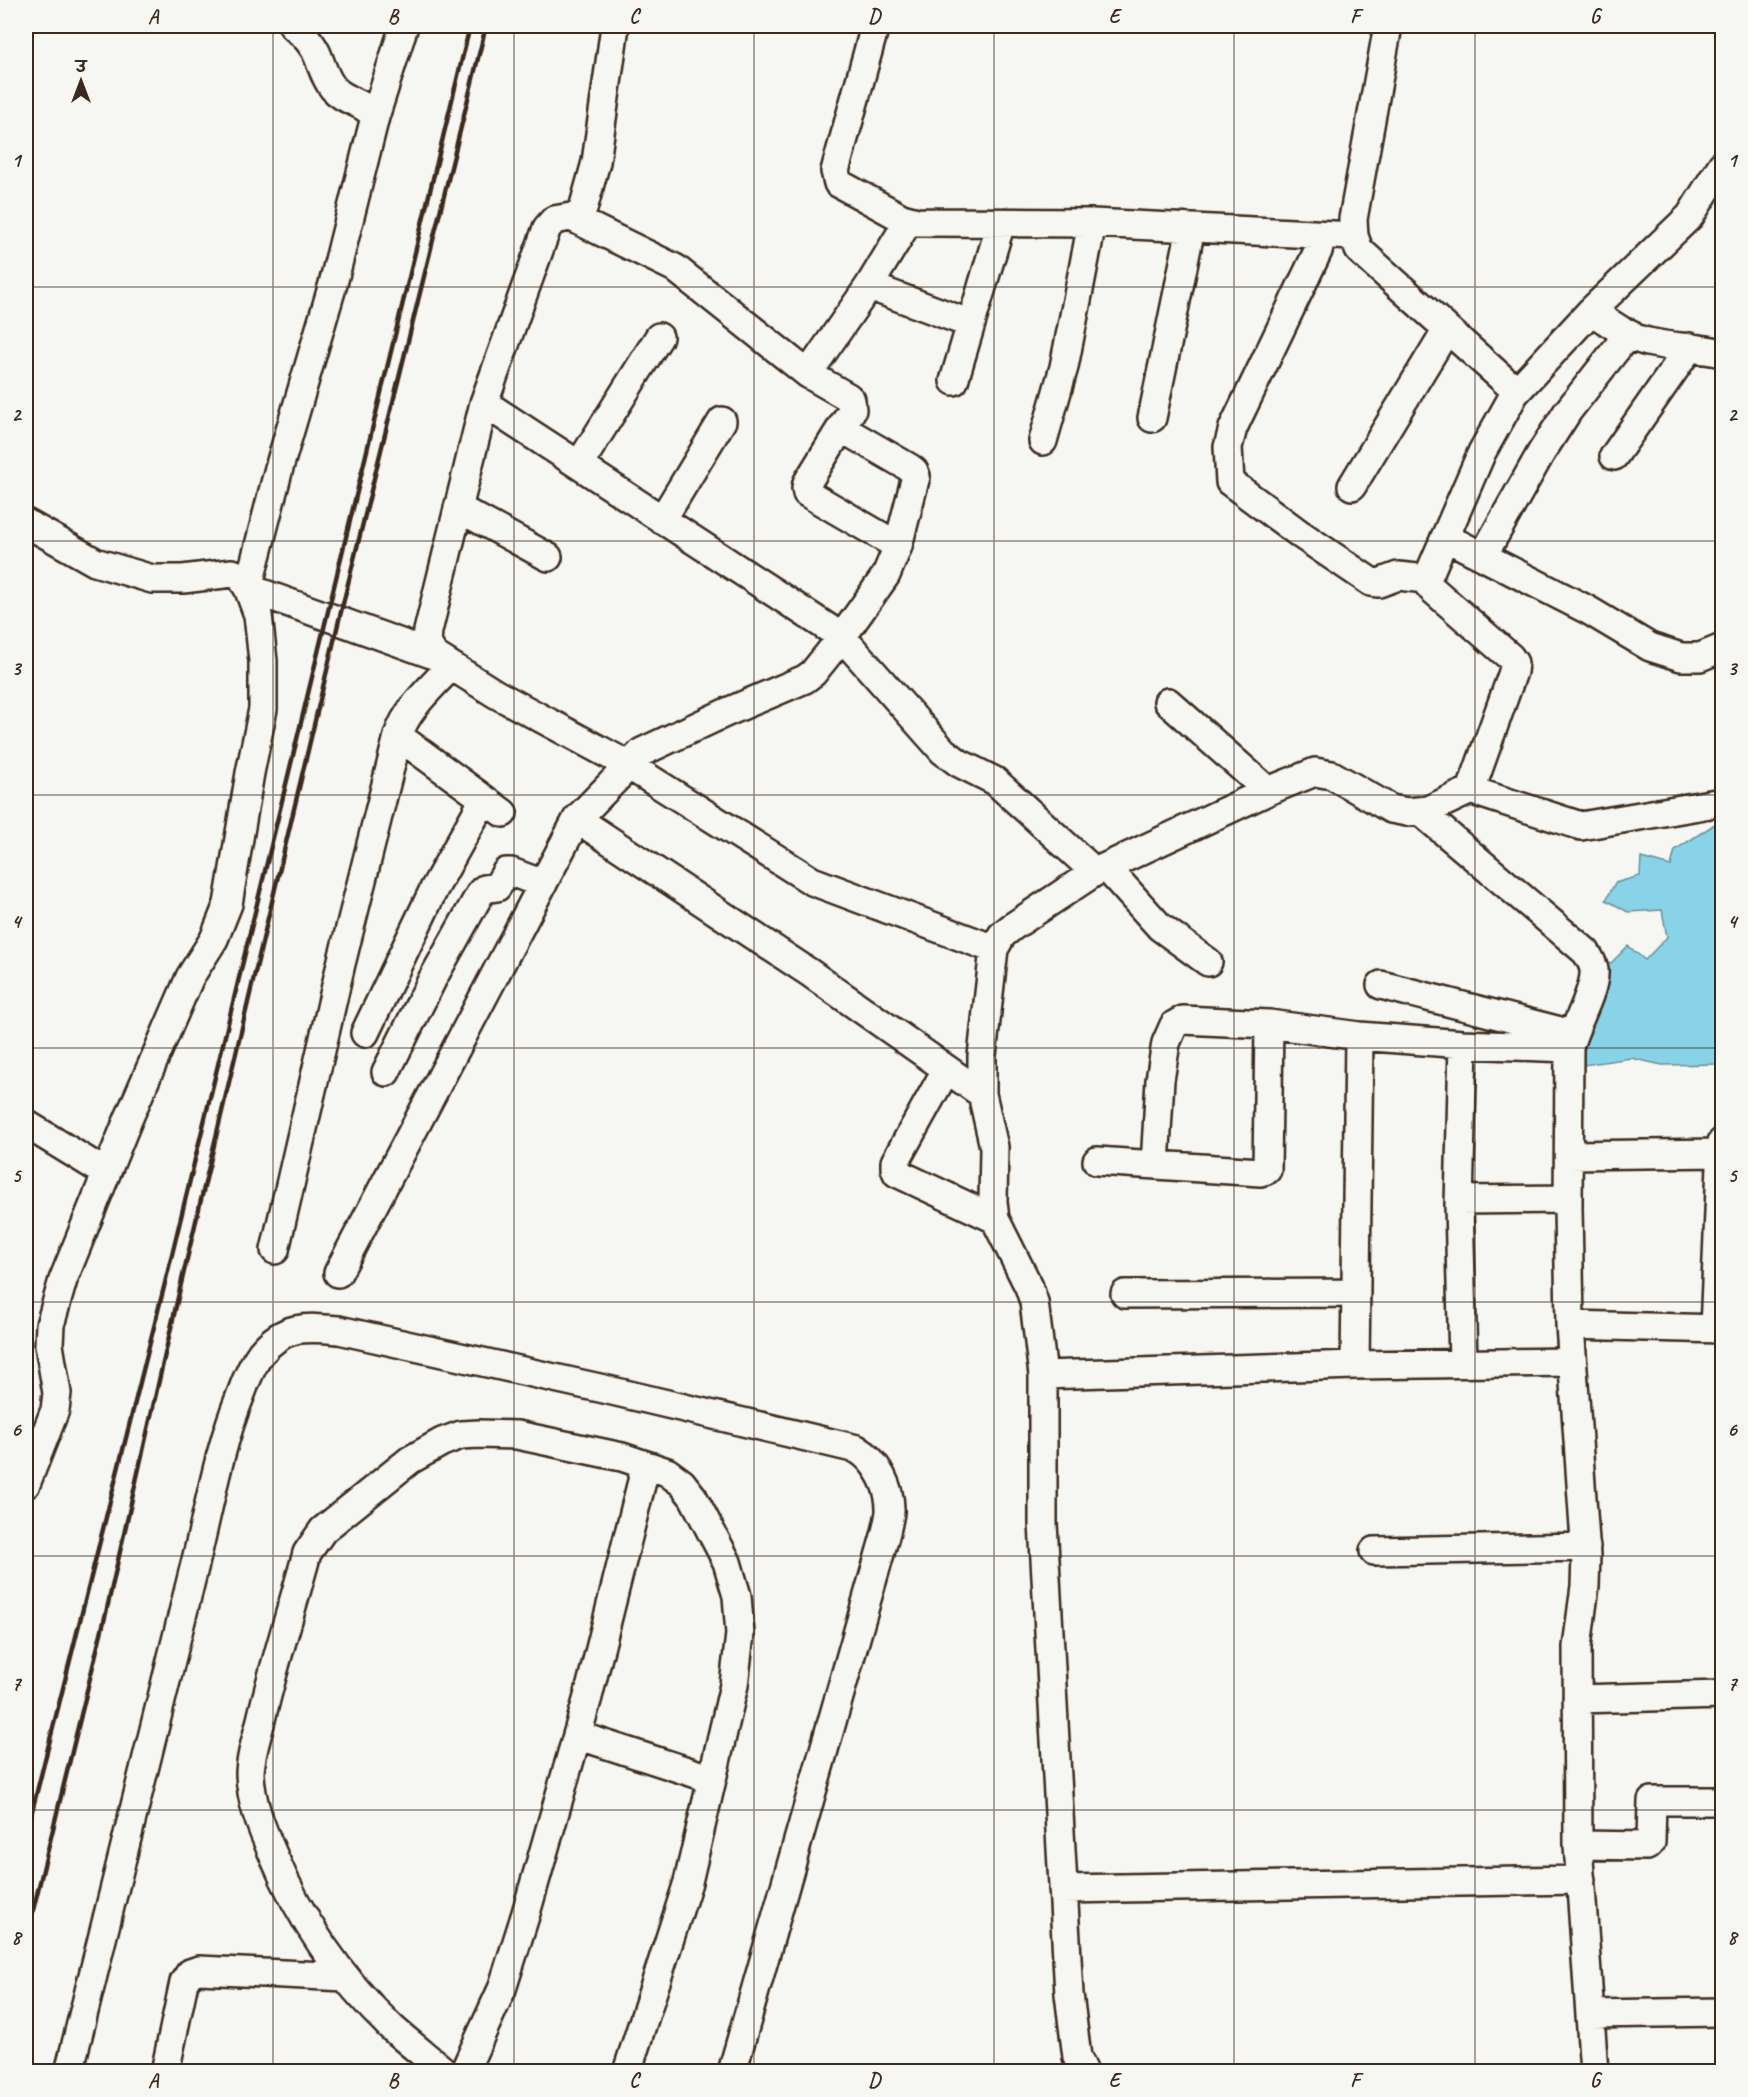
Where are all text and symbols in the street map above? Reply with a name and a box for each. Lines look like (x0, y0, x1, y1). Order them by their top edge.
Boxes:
text: A (148, 4, 160, 29)
text: B (388, 4, 400, 29)
text: C (629, 4, 641, 29)
text: D (868, 4, 882, 29)
text: E (1109, 4, 1123, 29)
text: F (1350, 4, 1364, 29)
text: G (1590, 4, 1603, 29)
north arrow (51, 51, 111, 111)
text: उ (74, 57, 88, 77)
text: 1 (12, 148, 23, 173)
text: 1 (1728, 148, 1739, 173)
text: 2 (12, 402, 23, 427)
text: 2 (1728, 402, 1739, 427)
text: 3 (12, 656, 23, 681)
text: 3 (1728, 656, 1739, 681)
text: 4 (12, 909, 24, 934)
text: 4 (1728, 909, 1740, 934)
text: 5 (12, 1163, 23, 1188)
text: 5 (1728, 1163, 1739, 1188)
text: 6 (11, 1417, 22, 1442)
text: 6 (1727, 1417, 1738, 1442)
text: 7 (12, 1671, 23, 1696)
text: 7 (1728, 1671, 1739, 1696)
text: 8 (12, 1925, 24, 1950)
text: 8 (1728, 1925, 1740, 1950)
text: A (148, 2068, 160, 2093)
text: B (388, 2068, 400, 2093)
text: C (629, 2068, 641, 2093)
text: D (868, 2068, 882, 2093)
text: E (1109, 2068, 1123, 2093)
text: F (1350, 2068, 1364, 2093)
text: G (1590, 2068, 1603, 2093)

